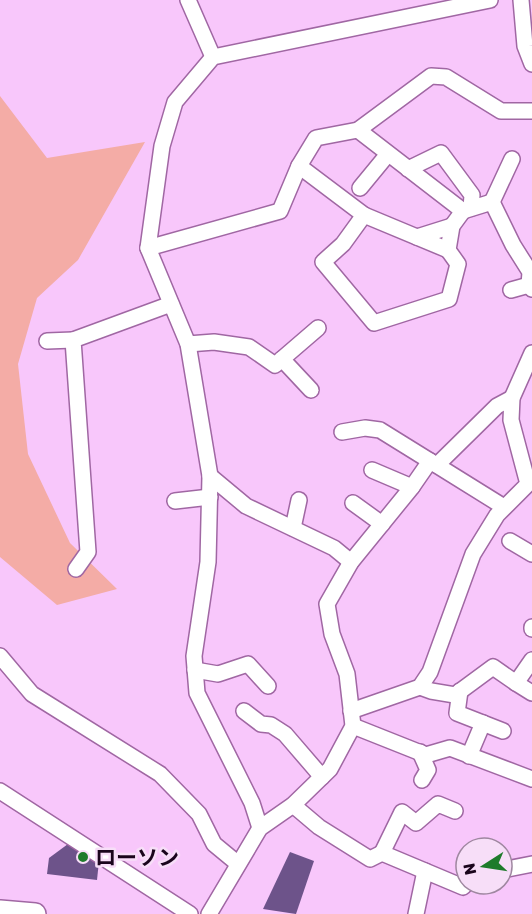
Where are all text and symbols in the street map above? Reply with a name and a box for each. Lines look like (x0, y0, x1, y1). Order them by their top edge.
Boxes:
north arrow (454, 836, 514, 896)
place label: ローソン (95, 845, 179, 870)
marker: ローソン (76, 850, 90, 864)
text: N (459, 861, 480, 877)

